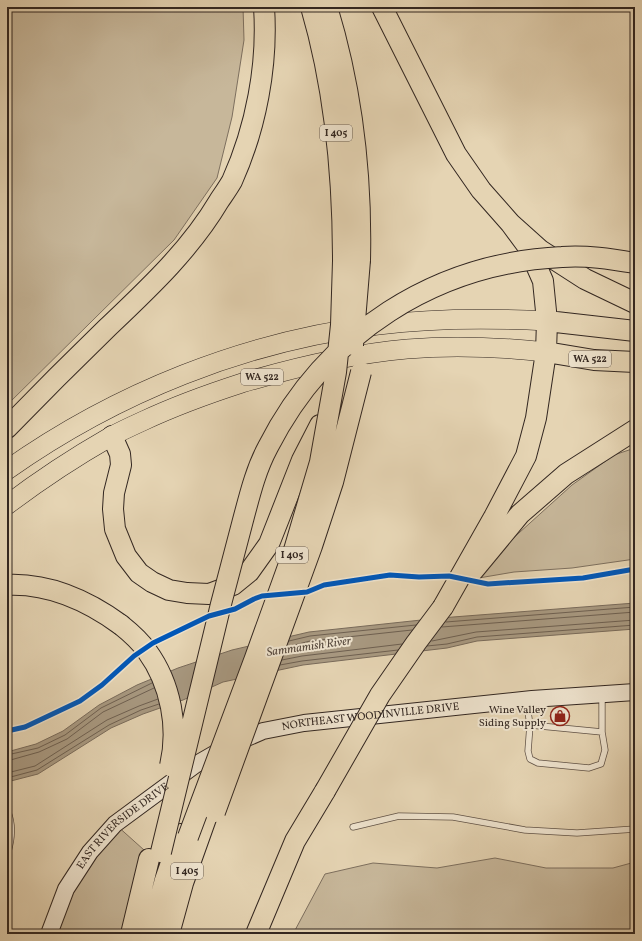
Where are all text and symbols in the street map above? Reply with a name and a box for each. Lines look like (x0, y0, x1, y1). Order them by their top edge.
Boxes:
road number: I 405 (320, 125, 352, 141)
road number: WA 522 (569, 351, 611, 367)
road number: WA 522 (241, 369, 283, 385)
road number: I 405 (276, 547, 308, 563)
water label: Sammamish River (266, 633, 353, 661)
street label: NORTHEAST WOODINVILLE DRIVE (281, 699, 461, 735)
place label: Wine Valley Siding Supply (479, 703, 546, 731)
shop icon: Wine Valley Siding Supply (549, 705, 571, 727)
street label: EAST RIVERSIDE DRIVE (73, 779, 172, 872)
road number: I 405 (171, 863, 203, 879)

